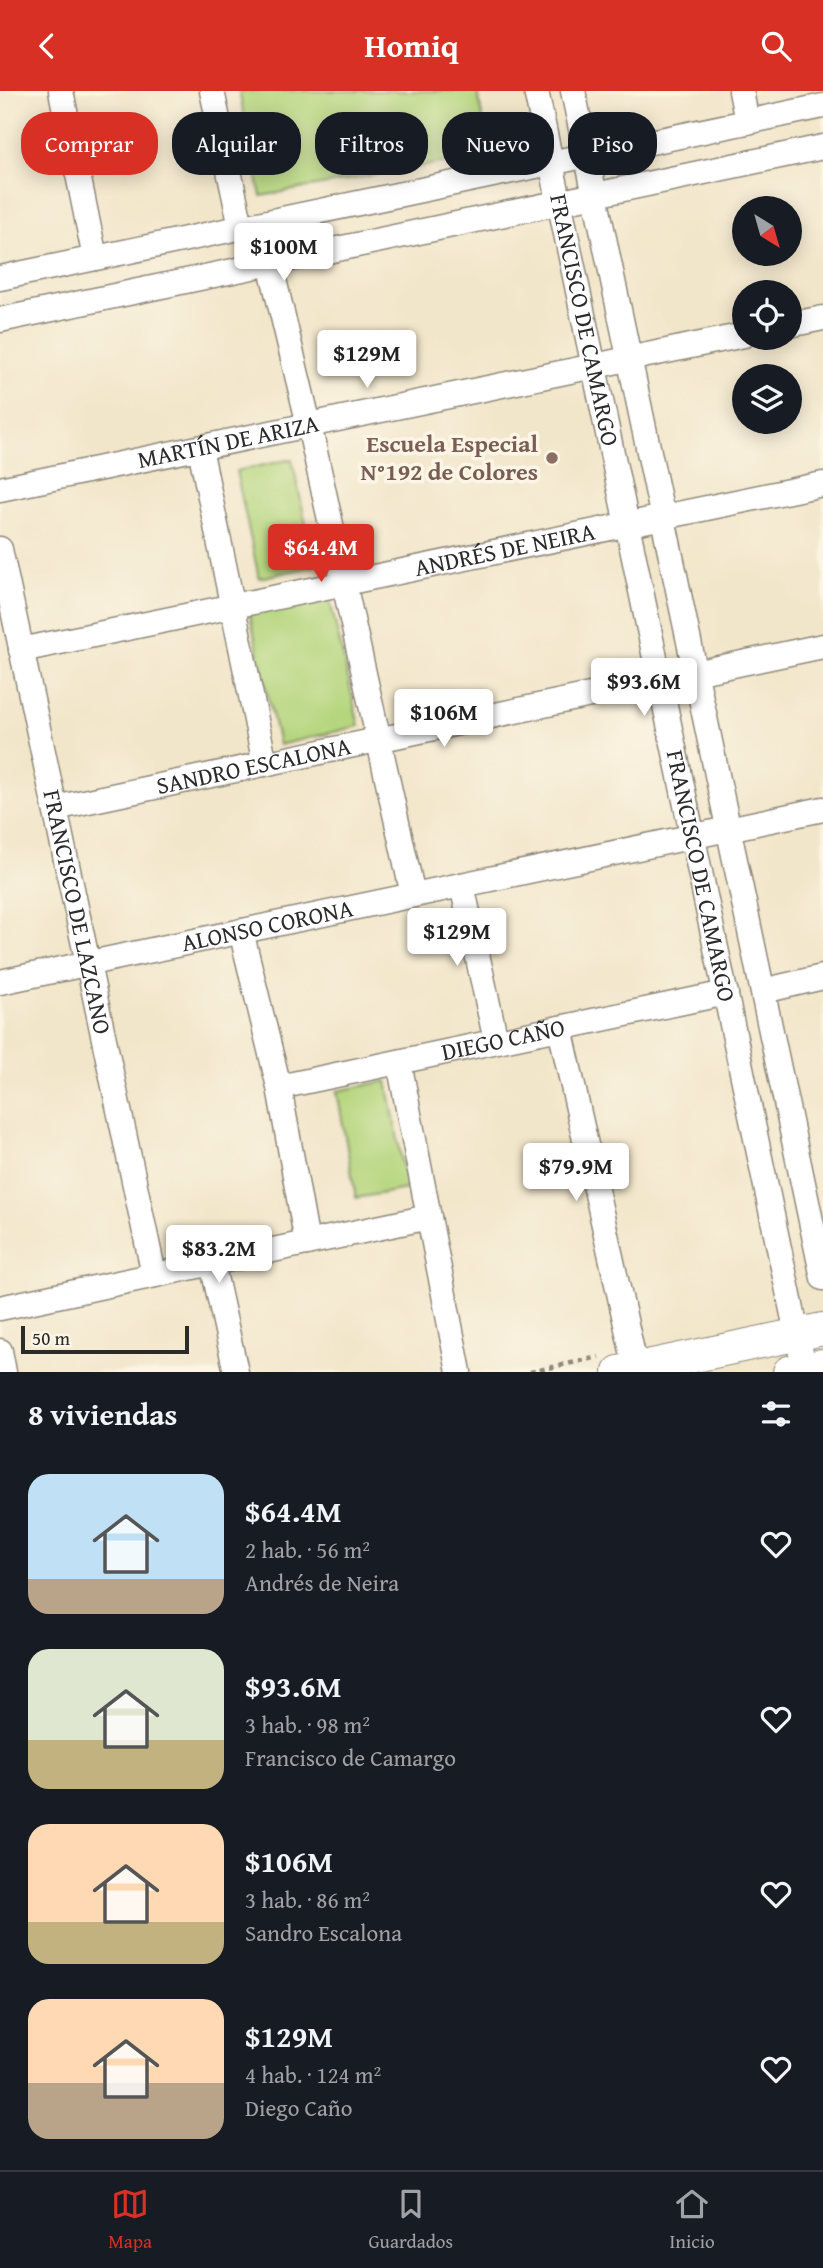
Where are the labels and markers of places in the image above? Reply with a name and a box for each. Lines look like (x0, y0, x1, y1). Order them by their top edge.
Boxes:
pin: $100M (235, 223, 333, 283)
pin: $129M (318, 331, 416, 390)
place label: Escuela Especial N°192 de Colores (361, 426, 539, 489)
marker: Escuela Especial N°192 de Colores (544, 450, 560, 466)
pin: $64.4M (264, 525, 378, 584)
pin: $93.6M (587, 659, 701, 718)
pin: $106M (395, 689, 493, 749)
pin: $129M (408, 909, 506, 968)
pin: $79.9M (519, 1143, 633, 1203)
pin: $83.2M (162, 1225, 276, 1285)

